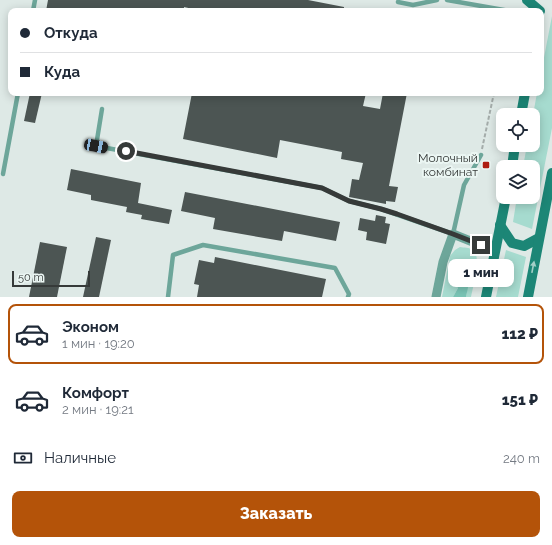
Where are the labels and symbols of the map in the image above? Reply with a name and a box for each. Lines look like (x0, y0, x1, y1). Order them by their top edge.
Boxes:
car (83, 138, 109, 154)
route start (117, 142, 135, 160)
place label: Молочный комбинат (418, 151, 478, 179)
marker: Молочный комбинат (481, 160, 491, 170)
route end (472, 236, 490, 254)
callout: 1 мин (448, 259, 514, 287)
one-way arrow (530, 261, 536, 274)
scale bar (12, 269, 90, 288)

